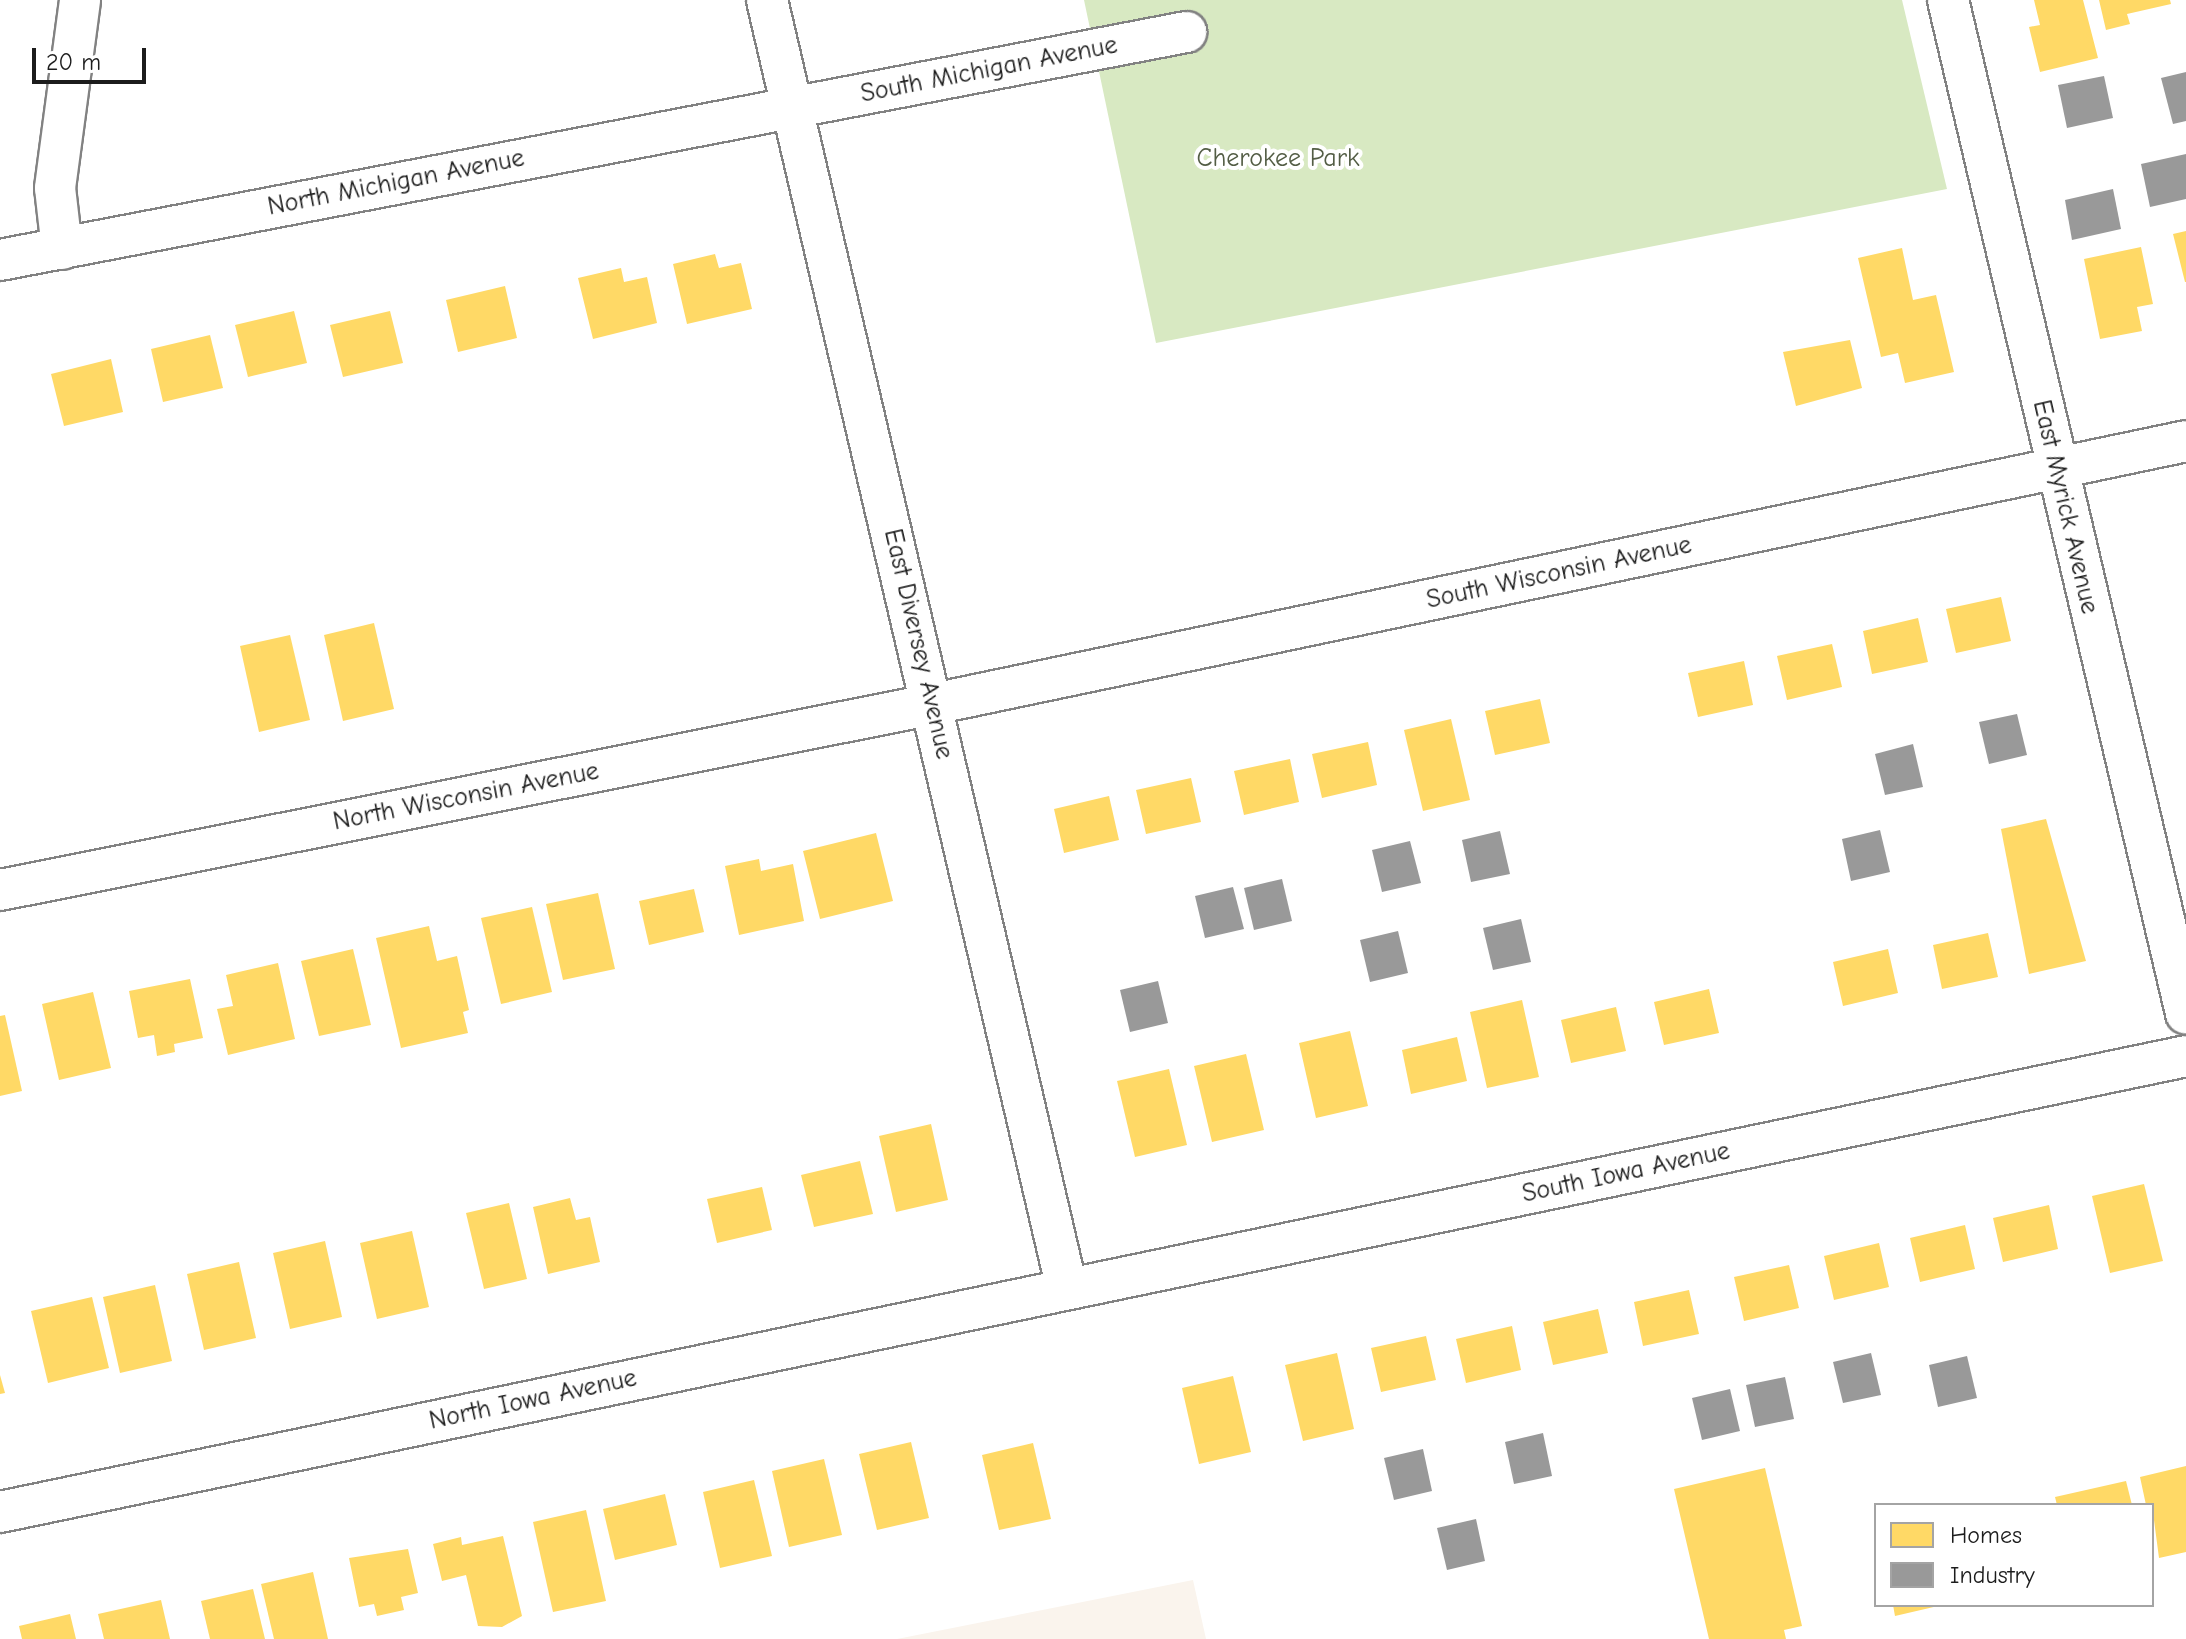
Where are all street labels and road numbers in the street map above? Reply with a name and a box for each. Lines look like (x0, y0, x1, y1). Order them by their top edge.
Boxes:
street label: South Michigan Avenue (858, 30, 1120, 110)
street label: North Michigan Avenue (265, 143, 527, 223)
street label: East Myrick Avenue (2025, 397, 2105, 617)
street label: East Diversey Avenue (876, 526, 960, 762)
street label: South Wisconsin Avenue (1424, 530, 1694, 616)
street label: North Wisconsin Avenue (330, 756, 602, 838)
street label: South Iowa Avenue (1519, 1136, 1733, 1210)
street label: North Iowa Avenue (426, 1363, 640, 1437)

